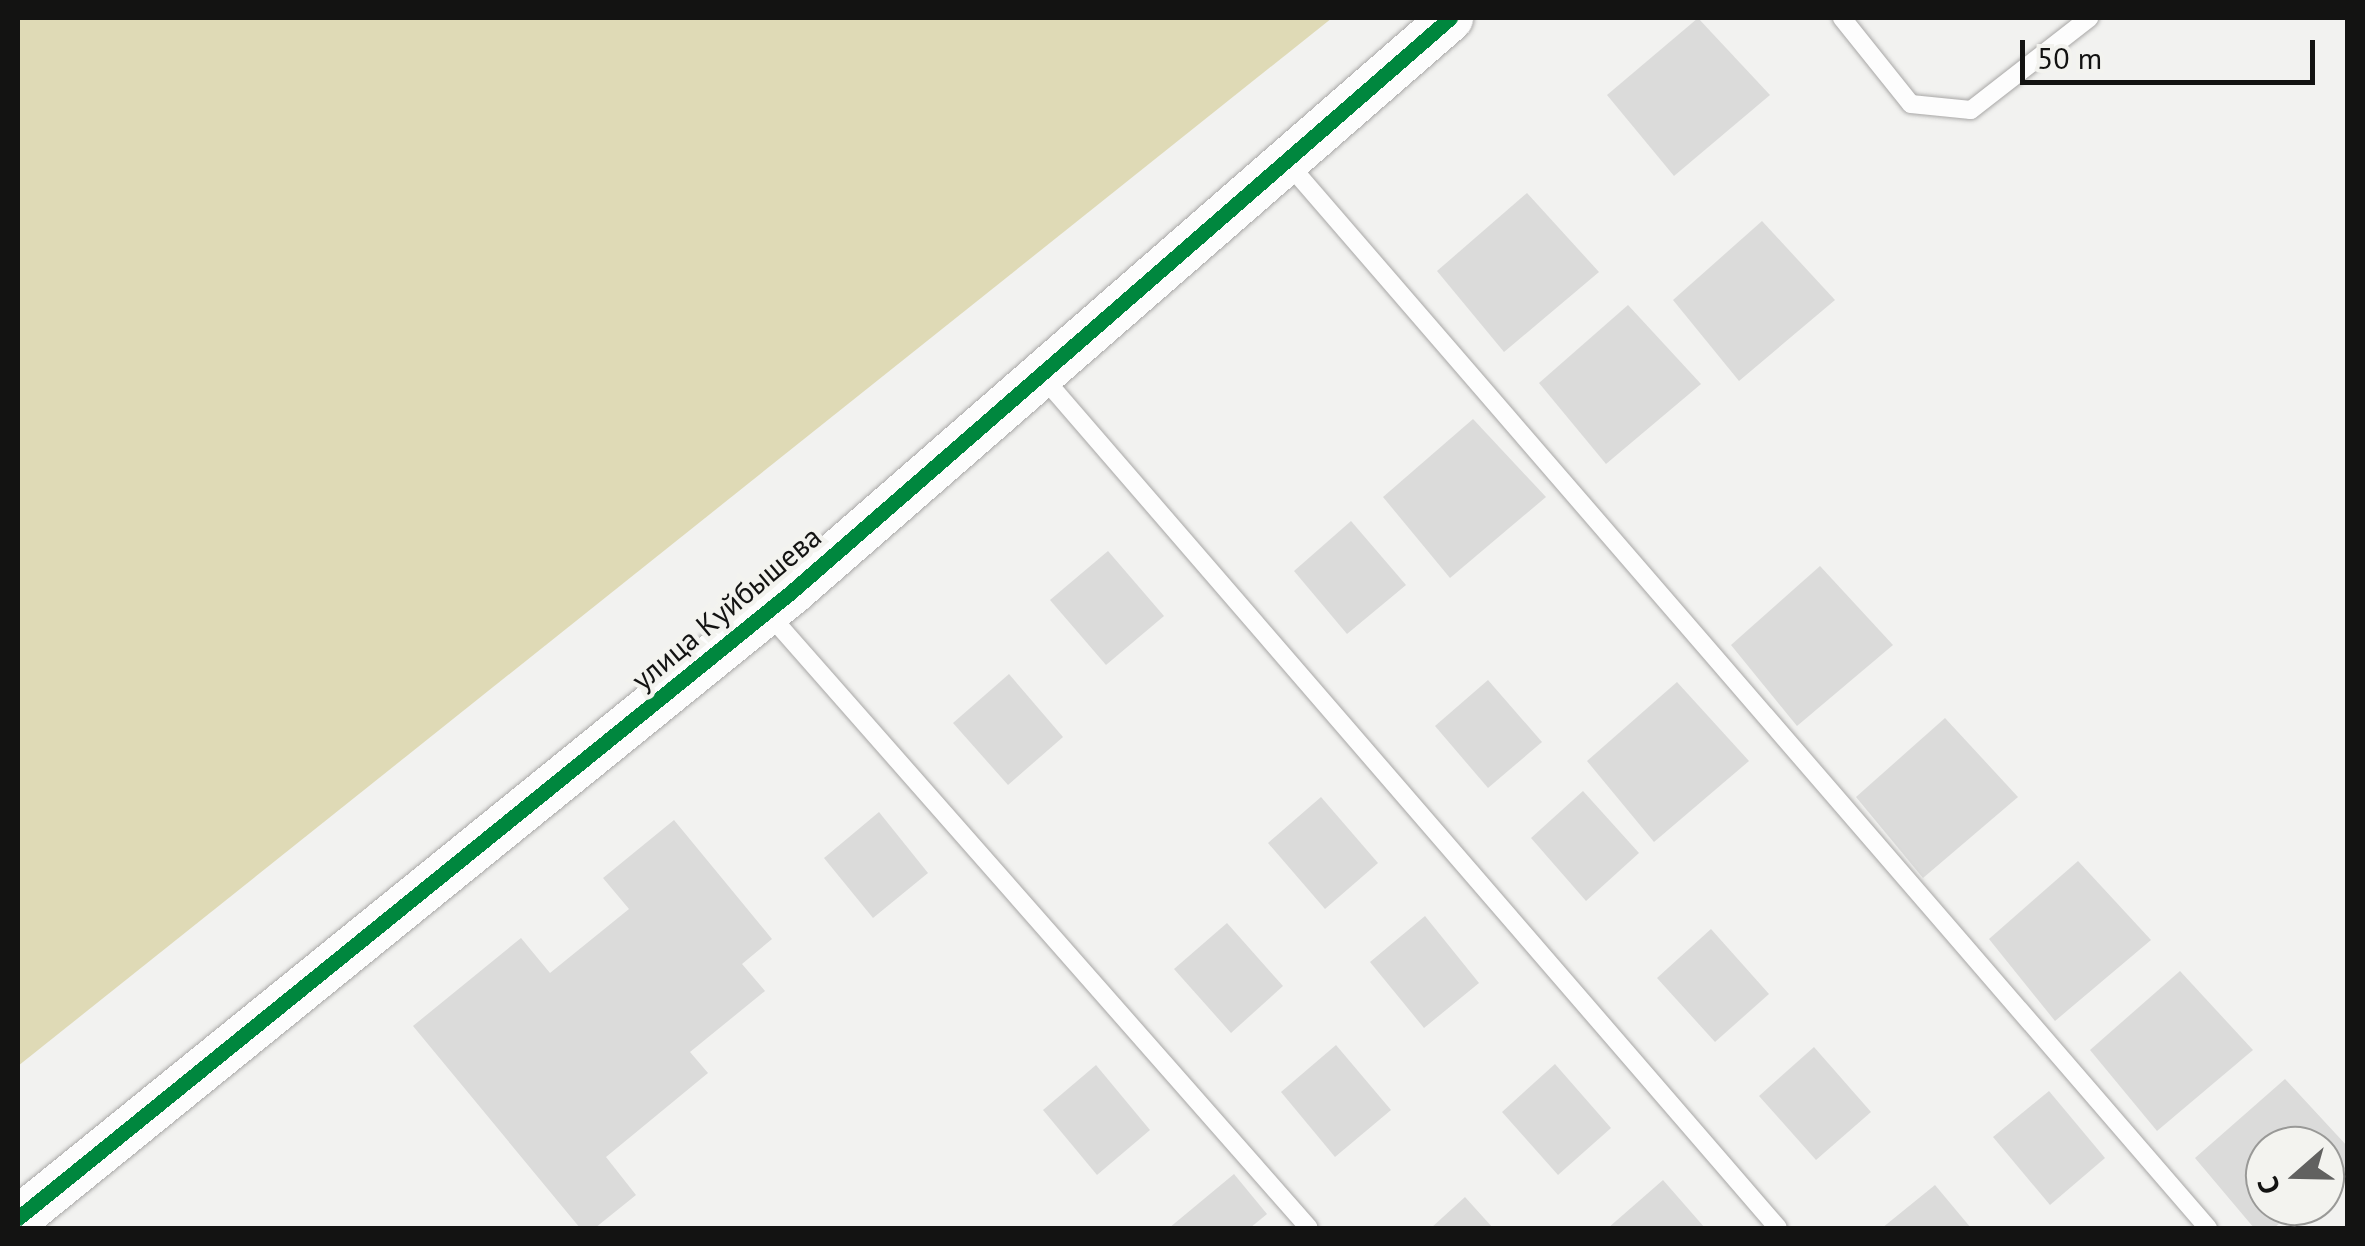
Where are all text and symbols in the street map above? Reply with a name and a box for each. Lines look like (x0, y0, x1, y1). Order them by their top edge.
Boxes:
scale bar (2025, 20, 2320, 82)
text: 50 m (2037, 38, 2102, 77)
street label: улица Куйбышева (624, 518, 828, 698)
north arrow (2245, 1126, 2345, 1226)
text: С (2248, 1172, 2288, 1199)

